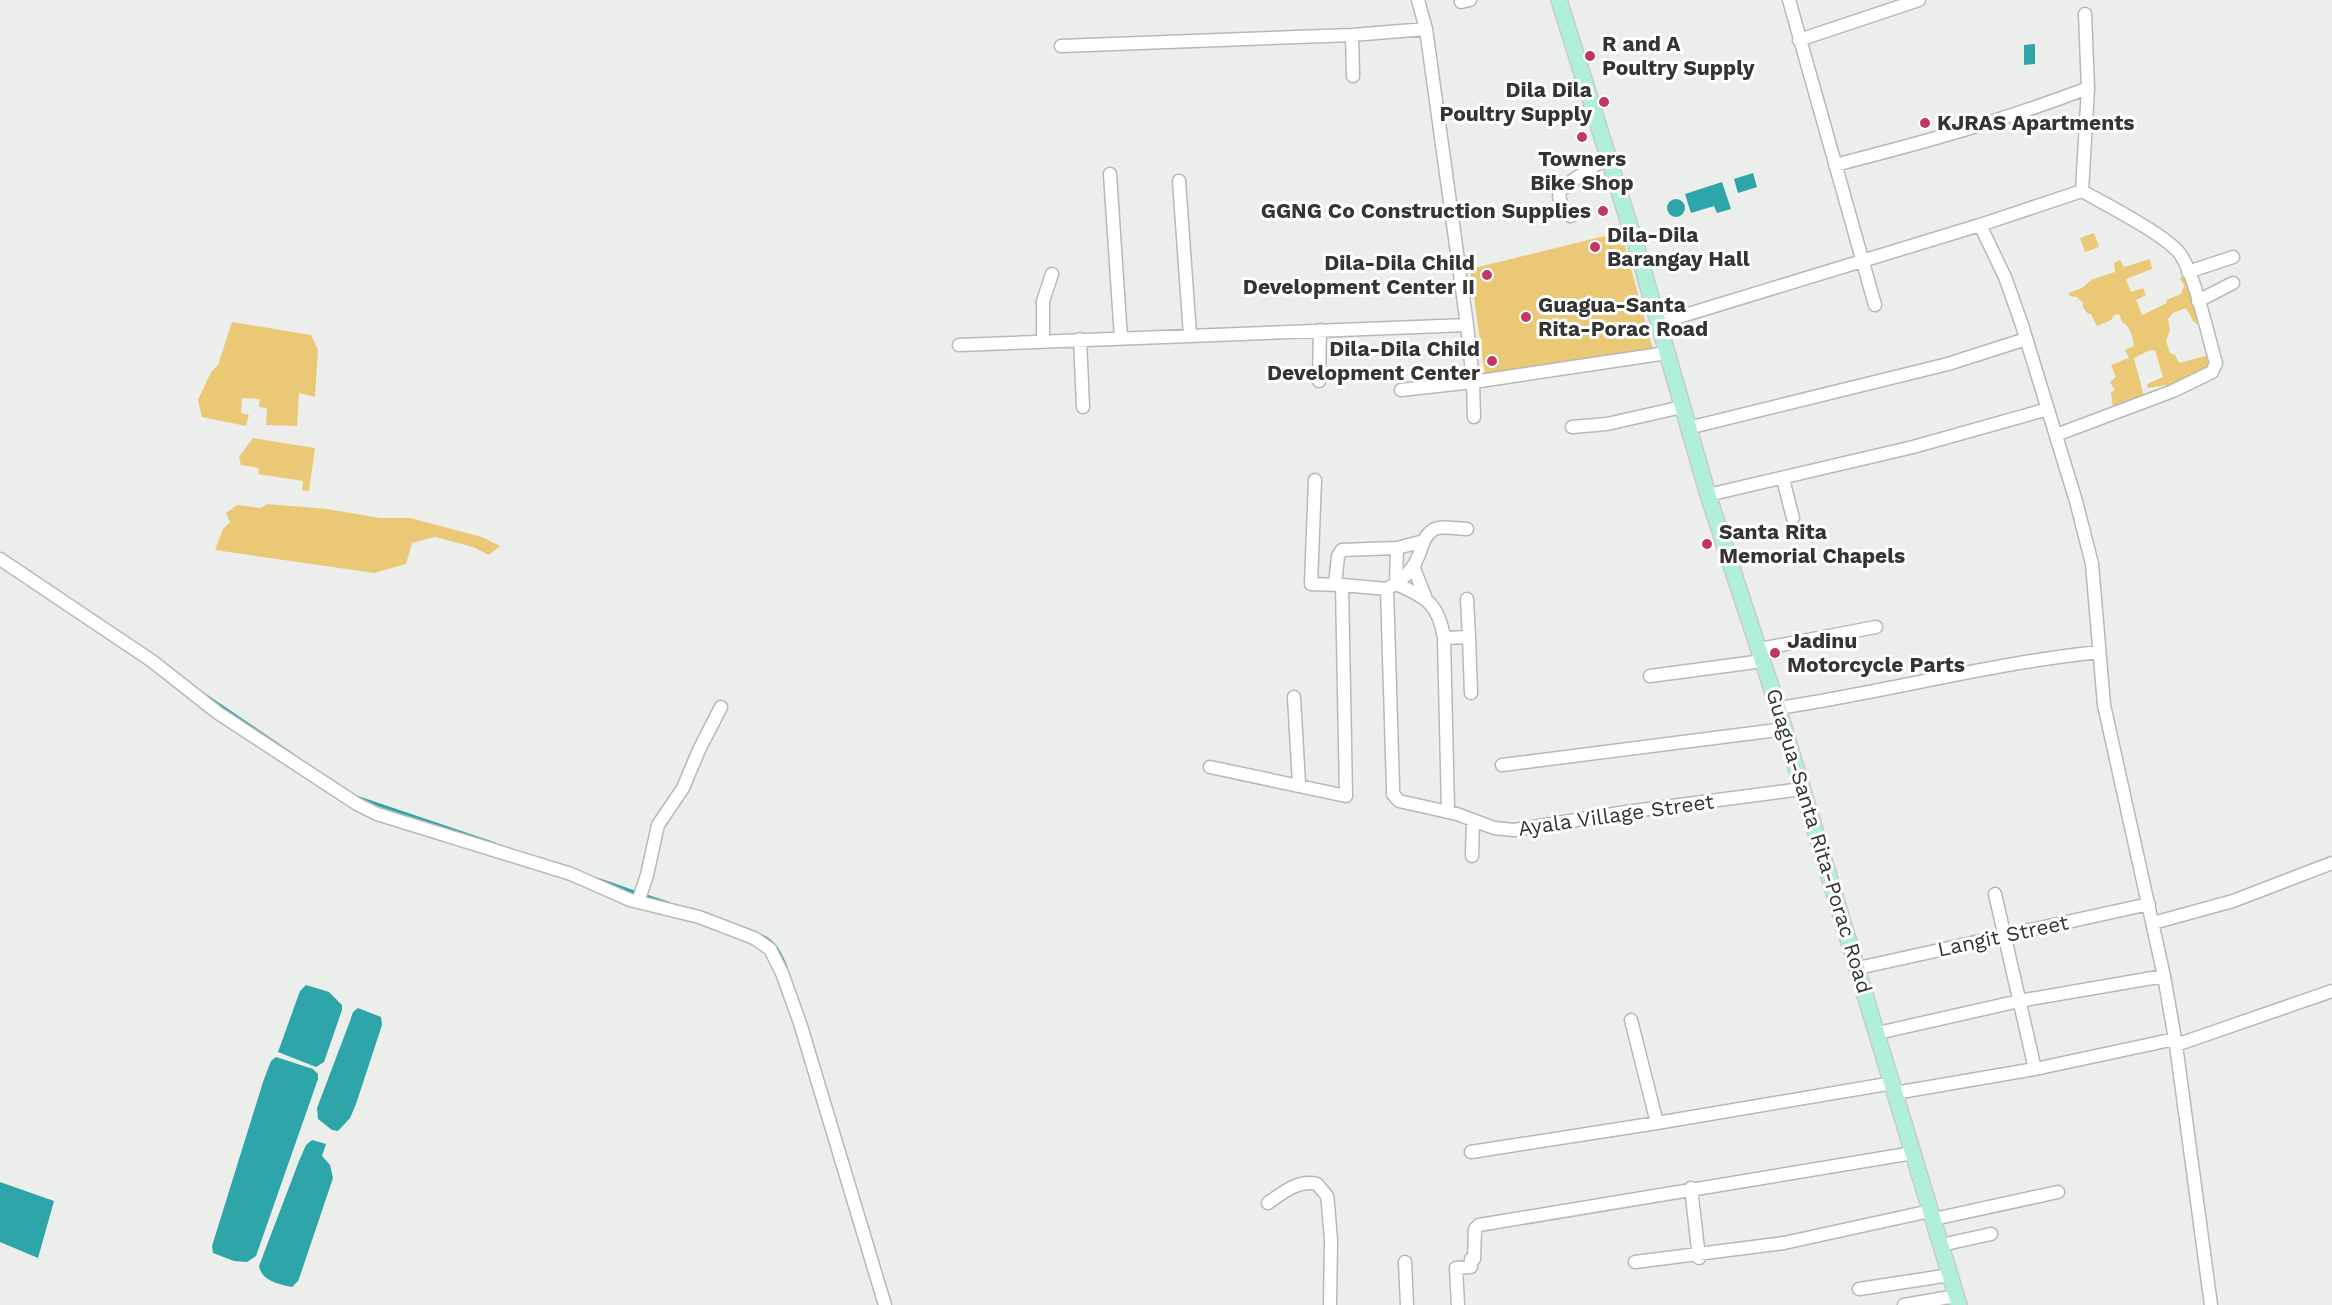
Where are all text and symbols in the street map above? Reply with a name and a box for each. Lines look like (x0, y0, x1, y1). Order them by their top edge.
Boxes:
place label: R and A Poultry Supply (1602, 31, 1755, 80)
marker: R and A Poultry Supply (1583, 49, 1597, 63)
place label: Dila Dila Poultry Supply (1439, 77, 1593, 126)
marker: Dila Dila Poultry Supply (1597, 95, 1611, 109)
place label: KJRAS Apartments (1937, 110, 2135, 135)
marker: KJRAS Apartments (1918, 116, 1932, 130)
marker: Towners Bike Shop (1575, 130, 1589, 144)
place label: Towners Bike Shop (1530, 146, 1634, 195)
place label: GGNG Co Construction Supplies (1261, 198, 1591, 223)
marker: GGNG Co Construction Supplies (1596, 204, 1610, 218)
place label: Dila-Dila Barangay Hall (1607, 222, 1750, 271)
marker: Dila-Dila Barangay Hall (1588, 240, 1602, 254)
place label: Dila-Dila Child Development Center II (1243, 250, 1475, 299)
marker: Dila-Dila Child Development Center II (1480, 268, 1494, 282)
place label: Guagua-Santa Rita-Porac Road (1538, 292, 1708, 341)
marker: Guagua-Santa Rita-Porac Road (1519, 310, 1533, 324)
place label: Dila-Dila Child Development Center (1267, 336, 1480, 385)
marker: Dila-Dila Child Development Center (1485, 354, 1499, 368)
place label: Santa Rita Memorial Chapels (1719, 519, 1905, 568)
marker: Santa Rita Memorial Chapels (1700, 537, 1714, 551)
place label: Jadinu Motorcycle Parts (1787, 628, 1965, 677)
marker: Jadinu Motorcycle Parts (1768, 646, 1782, 660)
street label: Guagua-Santa Rita-Porac Road (1761, 685, 1878, 996)
street label: Ayala Village Street (1517, 788, 1715, 841)
street label: Langit Street (1935, 909, 2071, 962)

